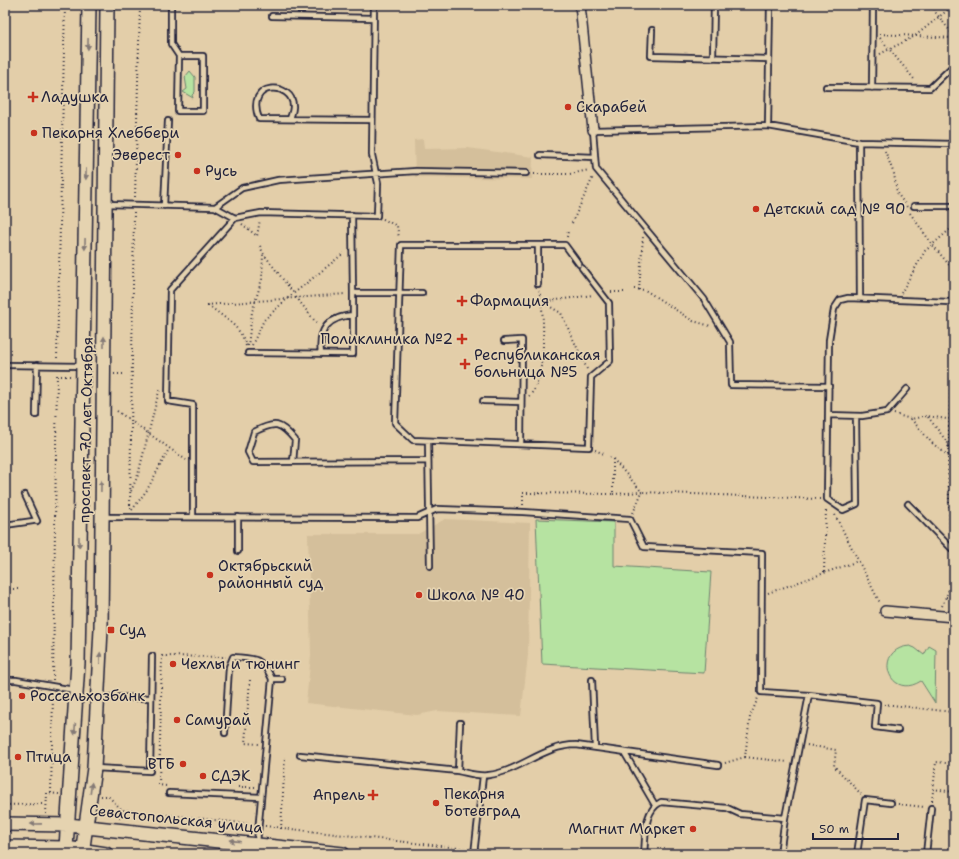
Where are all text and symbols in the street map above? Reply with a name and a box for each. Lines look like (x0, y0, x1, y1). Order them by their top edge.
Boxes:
one-way arrow (85, 38, 91, 51)
place label: Ладушка (41, 87, 109, 107)
marker: Ладушка (28, 92, 38, 102)
place label: Скарабей (576, 97, 647, 117)
marker: Скарабей (563, 102, 573, 112)
place label: Пекарня Хлеббери (42, 123, 179, 143)
marker: Пекарня Хлеббери (29, 128, 39, 138)
place label: Эверест (112, 145, 170, 165)
marker: Эверест (173, 150, 183, 160)
place label: Русь (205, 161, 237, 181)
marker: Русь (192, 166, 202, 176)
one-way arrow (83, 168, 89, 181)
place label: Детский сад № 90 (764, 199, 906, 219)
marker: Детский сад № 90 (751, 204, 761, 214)
one-way arrow (82, 238, 88, 251)
place label: Фармация (470, 291, 549, 311)
marker: Фармация (457, 296, 467, 306)
place label: Поликлиника №2 (321, 329, 453, 349)
marker: Поликлиника №2 (456, 333, 468, 345)
one-way arrow (101, 335, 107, 348)
street label: проспект 70 лет Октября (74, 337, 98, 523)
place label: Республиканская больница №5 (474, 345, 600, 382)
marker: Республиканская больница №5 (459, 358, 471, 370)
one-way arrow (98, 480, 105, 492)
one-way arrow (76, 536, 82, 549)
place label: Октябрьский районный суд (218, 556, 324, 593)
marker: Октябрьский районный суд (205, 570, 215, 580)
place label: Школа № 40 (427, 585, 525, 605)
marker: Школа № 40 (414, 590, 424, 600)
place label: Суд (119, 620, 146, 640)
marker: Суд (106, 625, 116, 635)
one-way arrow (96, 652, 103, 664)
place label: Чехлы и тюнинг (181, 654, 300, 674)
marker: Чехлы и тюнинг (168, 659, 178, 669)
place label: Россельхозбанк (30, 686, 145, 706)
marker: Россельхозбанк (17, 691, 27, 701)
place label: Самурай (185, 710, 251, 730)
marker: Самурай (172, 715, 182, 725)
one-way arrow (72, 723, 78, 736)
place label: Птица (26, 747, 72, 767)
marker: Птица (13, 752, 23, 762)
place label: ВТБ (148, 754, 175, 774)
marker: ВТБ (178, 759, 188, 769)
place label: СДЭК (211, 766, 251, 786)
marker: СДЭК (198, 771, 208, 781)
one-way arrow (88, 782, 94, 794)
place label: Пекарня Ботевград (444, 784, 521, 821)
place label: Апрель (313, 785, 365, 805)
marker: Апрель (368, 790, 378, 800)
marker: Пекарня Ботевград (431, 798, 441, 808)
street label: Севастопольская улица (88, 800, 264, 838)
scale bar (813, 815, 898, 841)
place label: Магнит Маркет (568, 819, 685, 839)
one-way arrow (30, 820, 42, 827)
text: 50 m (819, 821, 849, 837)
marker: Магнит Маркет (688, 824, 698, 834)
one-way arrow (229, 838, 241, 844)

